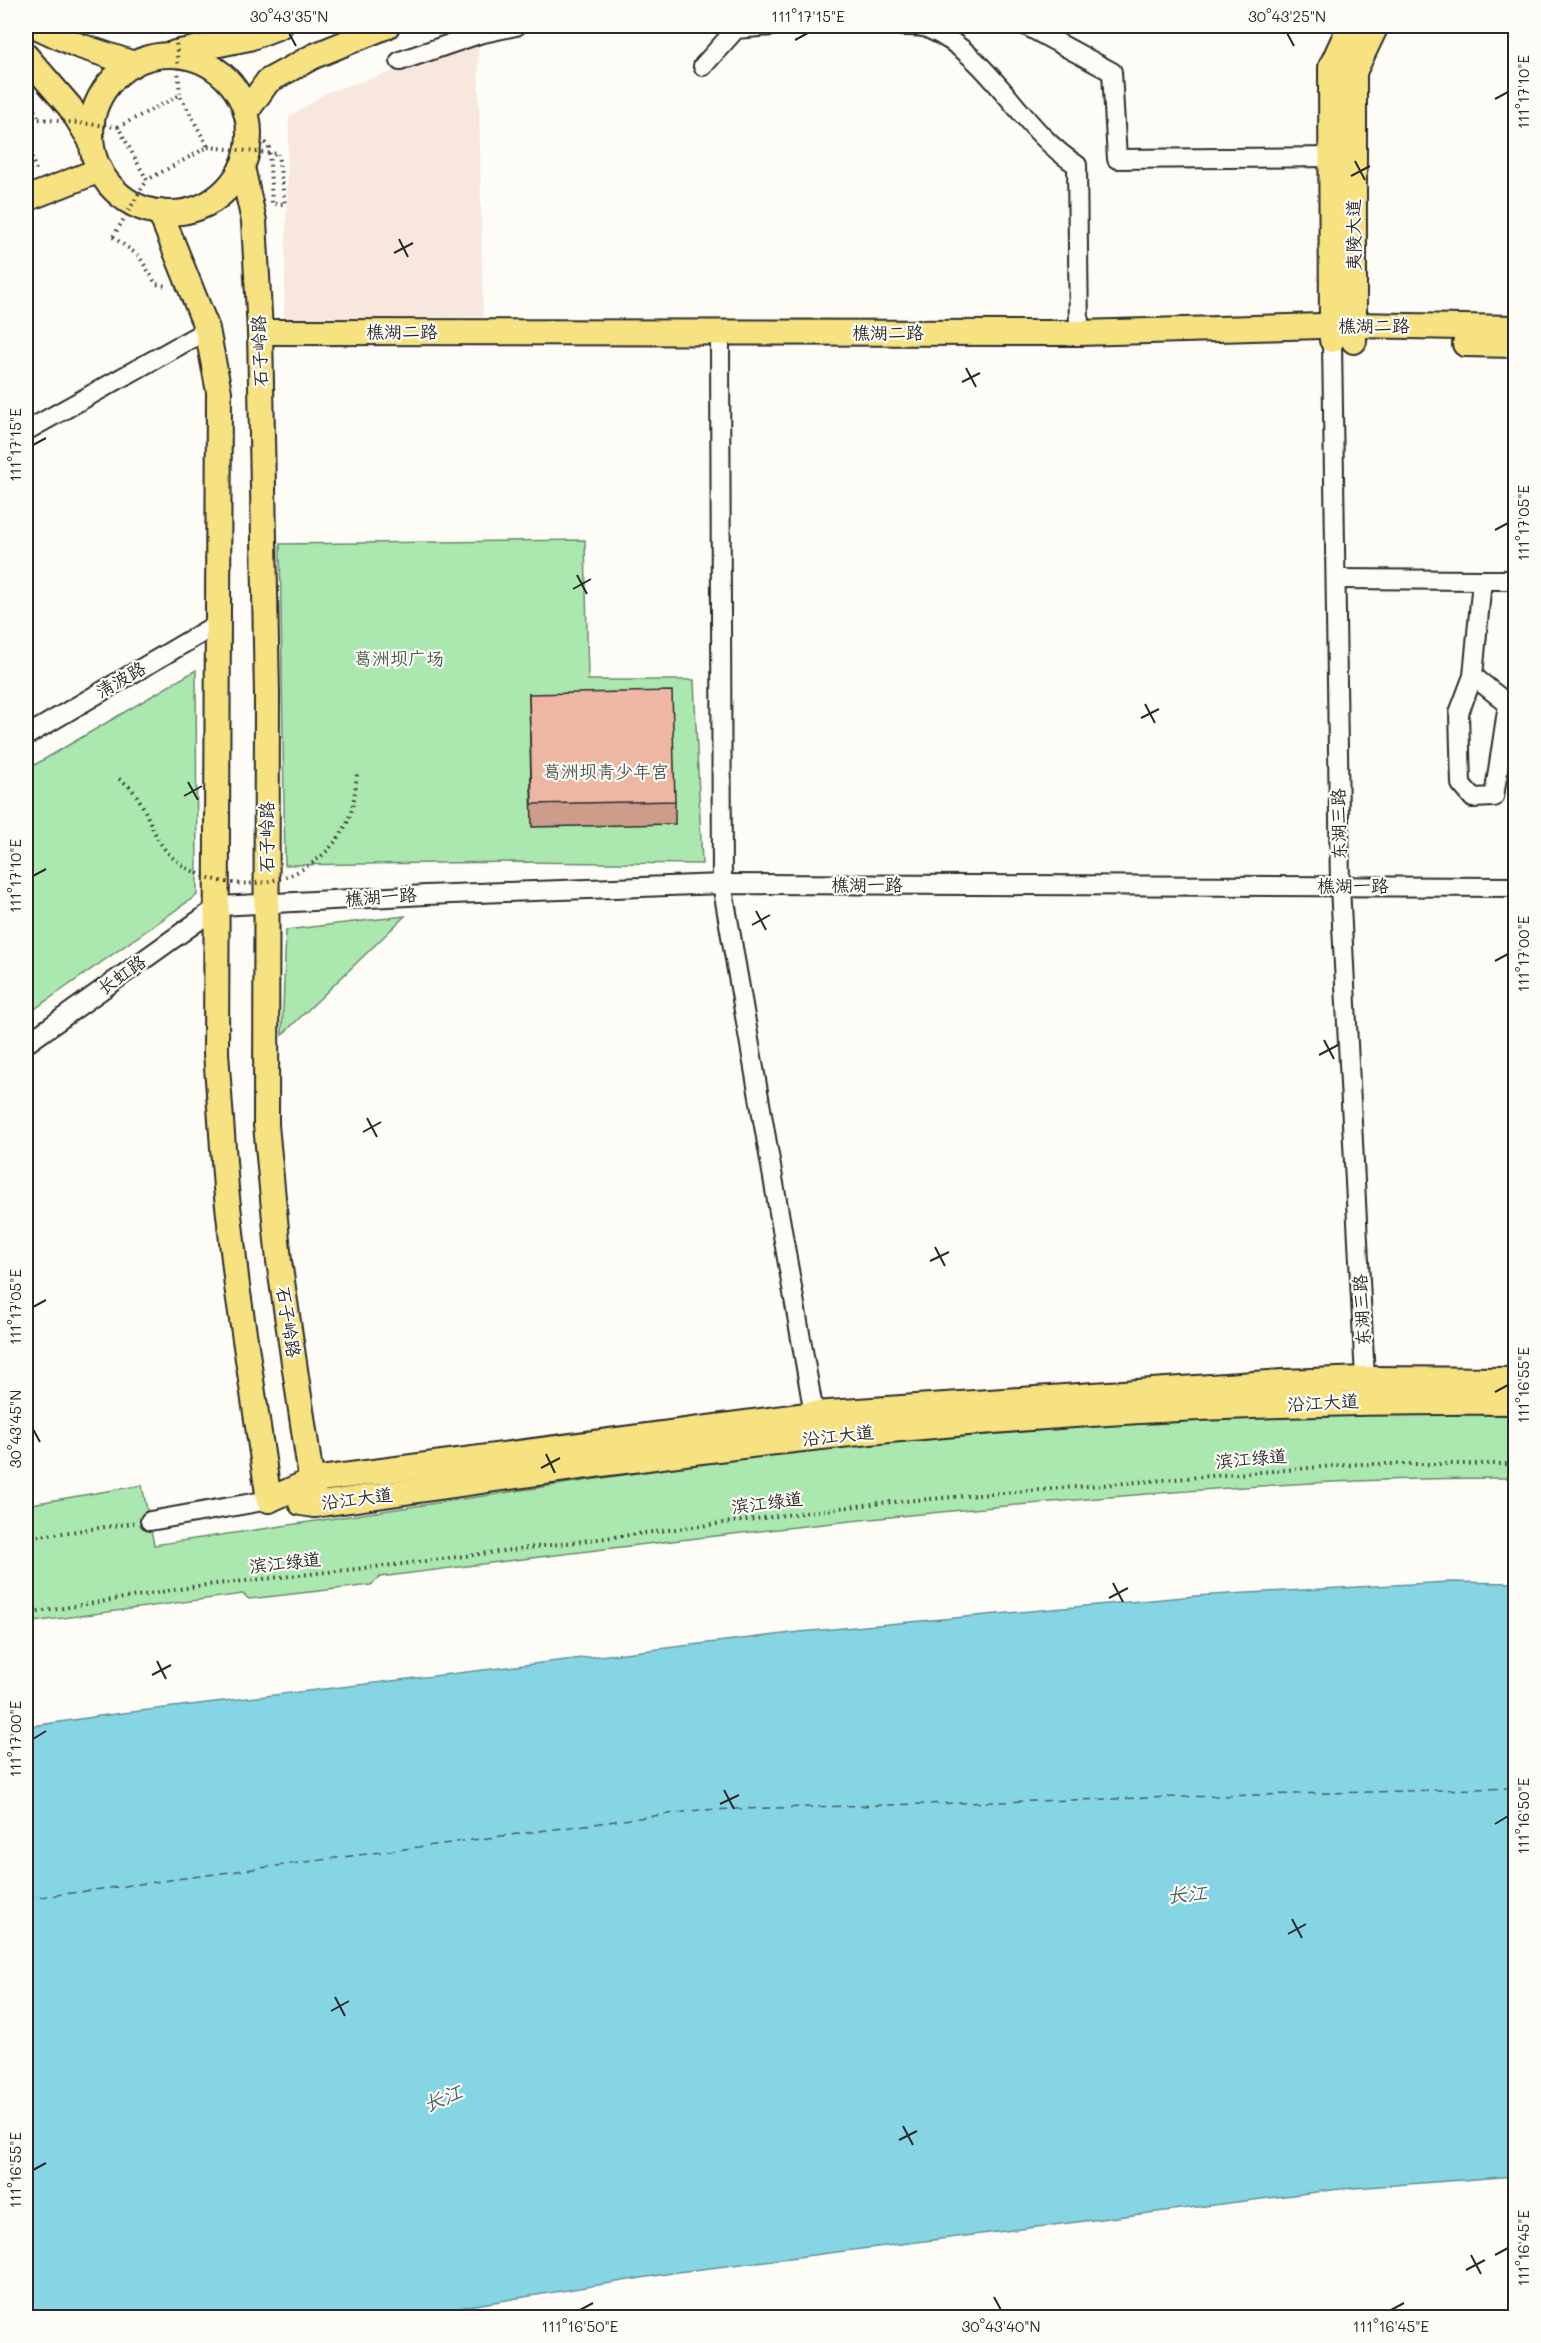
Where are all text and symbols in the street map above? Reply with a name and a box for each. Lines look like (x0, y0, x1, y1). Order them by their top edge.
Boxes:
text: 30°43'35"N (250, 6, 328, 26)
text: 111°17'15"E (771, 6, 845, 26)
text: 30°43'25"N (1248, 6, 1326, 26)
text: 111°17'10"E (1513, 55, 1533, 129)
street label: 夷陵大道 (1341, 199, 1365, 271)
street label: 樵湖二路 (1338, 313, 1410, 337)
street label: 石子岭路 (246, 315, 272, 387)
street label: 樵湖二路 (366, 319, 438, 343)
street label: 樵湖二路 (852, 320, 924, 344)
text: 111°17'15"E (5, 408, 25, 482)
text: 111°17'05"E (1513, 485, 1533, 561)
park label: 葛洲坝广场 (354, 646, 444, 670)
street label: 清波路 (91, 655, 150, 703)
park label: 葛洲坝青少年宫 (543, 759, 669, 783)
street label: 东湖三路 (1325, 788, 1351, 860)
street label: 石子岭路 (254, 801, 278, 873)
text: 111°17'10"E (5, 839, 25, 913)
street label: 樵湖一路 (831, 872, 903, 896)
street label: 樵湖一路 (1317, 873, 1389, 897)
street label: 樵湖一路 (344, 882, 418, 910)
text: 111°17'00"E (1513, 915, 1533, 992)
street label: 长虹路 (92, 949, 150, 999)
text: 111°17'05"E (5, 1269, 25, 1345)
street label: 东湖三路 (1347, 1273, 1375, 1347)
street label: 石子岭路 (272, 1284, 306, 1359)
text: 111°16'55"E (1513, 1346, 1533, 1423)
street label: 沿江大道 (1286, 1388, 1360, 1416)
text: 30°43'45"N (5, 1390, 25, 1468)
street label: 沿江大道 (801, 1419, 875, 1451)
street label: 滨江绿道 (1214, 1443, 1288, 1473)
street label: 沿江大道 (320, 1482, 394, 1514)
street label: 滨江绿道 (730, 1486, 804, 1518)
street label: 滨江绿道 (248, 1546, 322, 1578)
text: 111°17'00"E (5, 1700, 25, 1777)
text: 111°16'50"E (1513, 1777, 1533, 1854)
water label: 长江 (1166, 1879, 1209, 1907)
water label: 长江 (419, 2077, 467, 2117)
text: 111°16'55"E (5, 2131, 25, 2208)
text: 111°16'45"E (1513, 2209, 1533, 2286)
text: 111°16'50"E (542, 2316, 619, 2336)
text: 30°43'40"N (961, 2316, 1041, 2336)
text: 111°16'45"E (1353, 2316, 1430, 2336)

